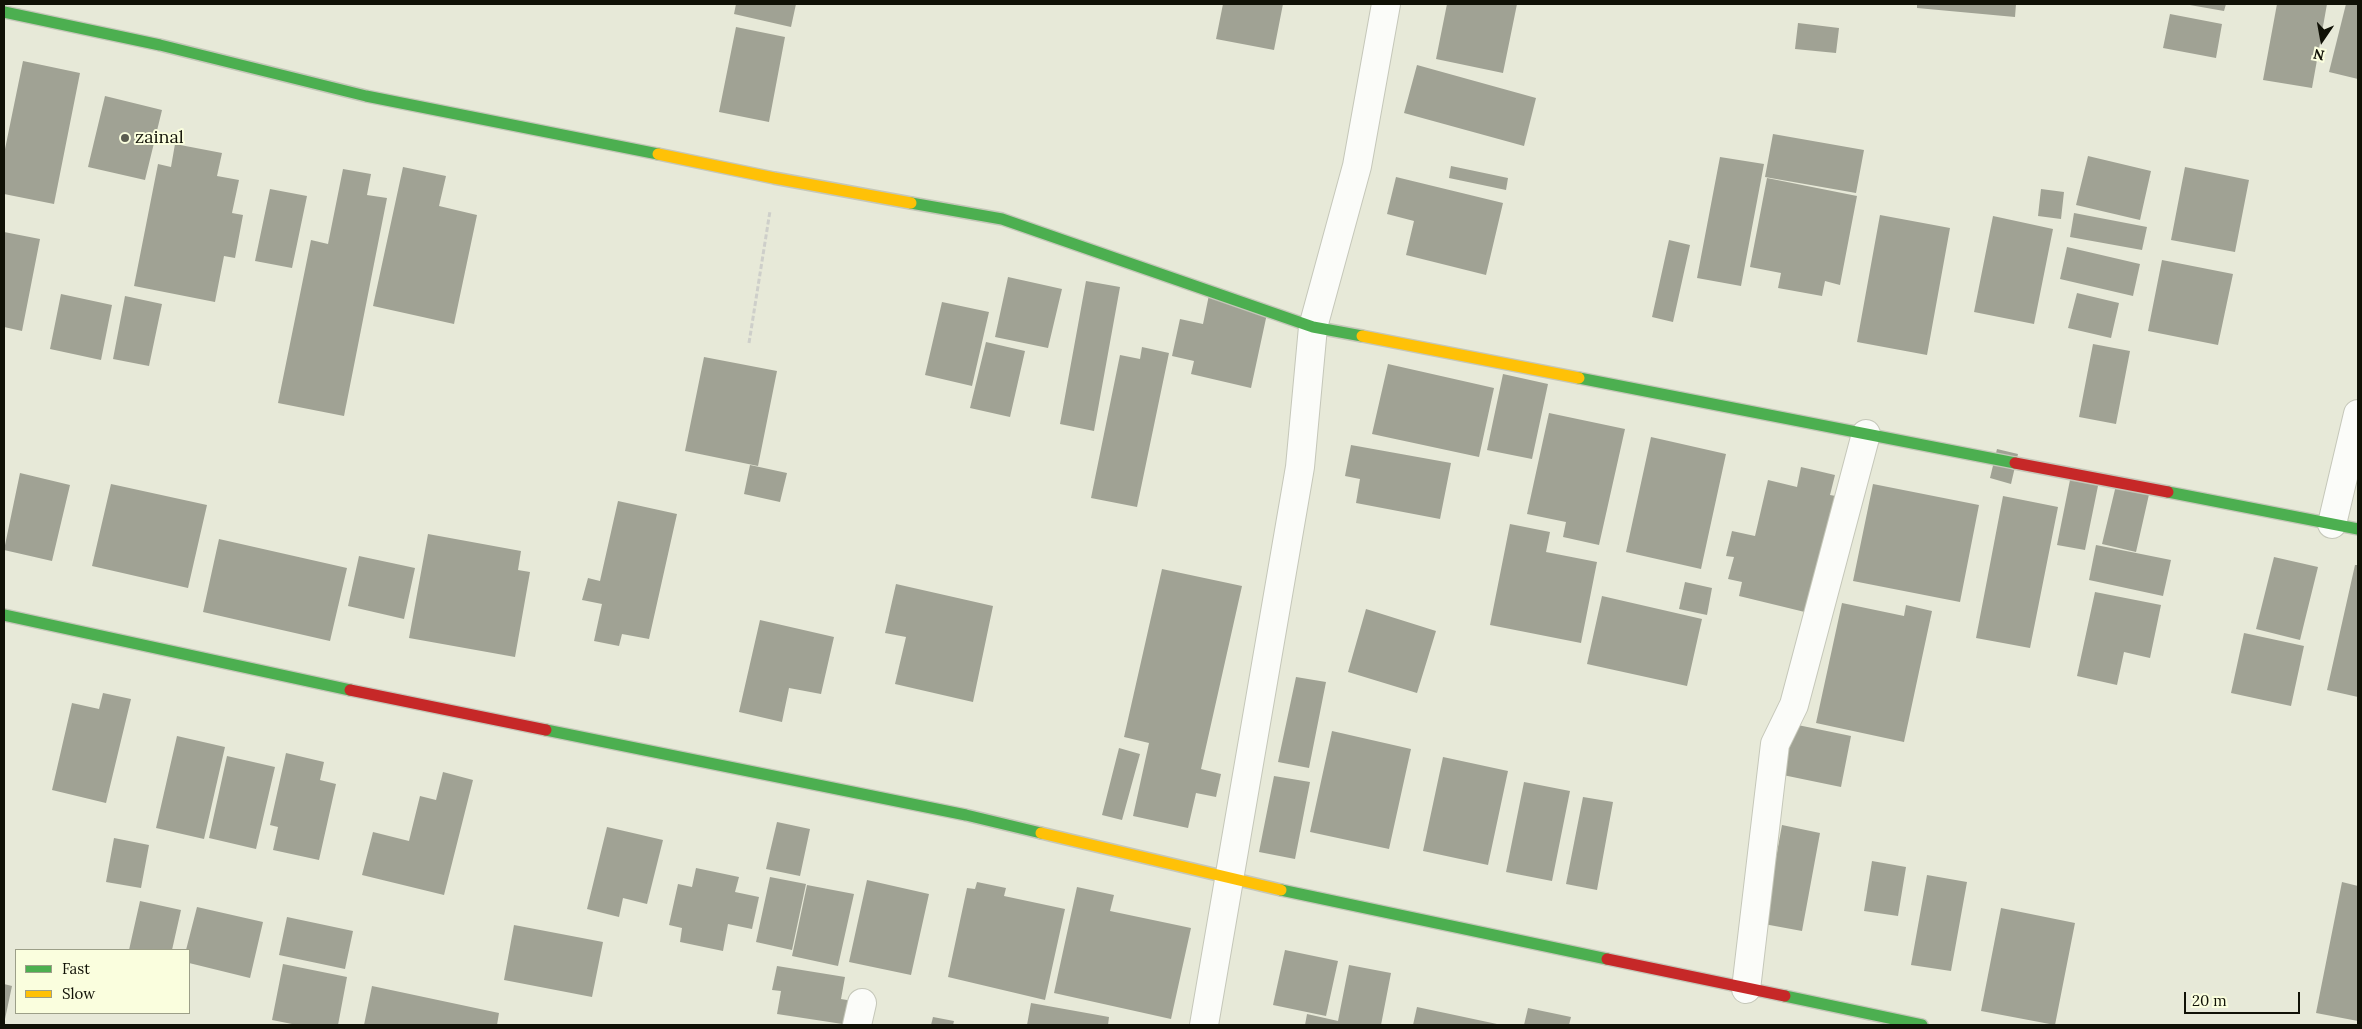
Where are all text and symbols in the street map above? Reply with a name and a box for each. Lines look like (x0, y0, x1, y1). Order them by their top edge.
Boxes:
north arrow (2297, 15, 2347, 65)
text: N (2312, 45, 2326, 65)
place label: zainal (135, 127, 184, 149)
marker: zainal (119, 132, 131, 144)
legend (15, 949, 190, 1014)
text: Fast (62, 959, 90, 978)
scale bar (2187, 982, 2303, 1014)
text: Slow (62, 984, 95, 1003)
text: 20 m (2192, 991, 2227, 1010)

